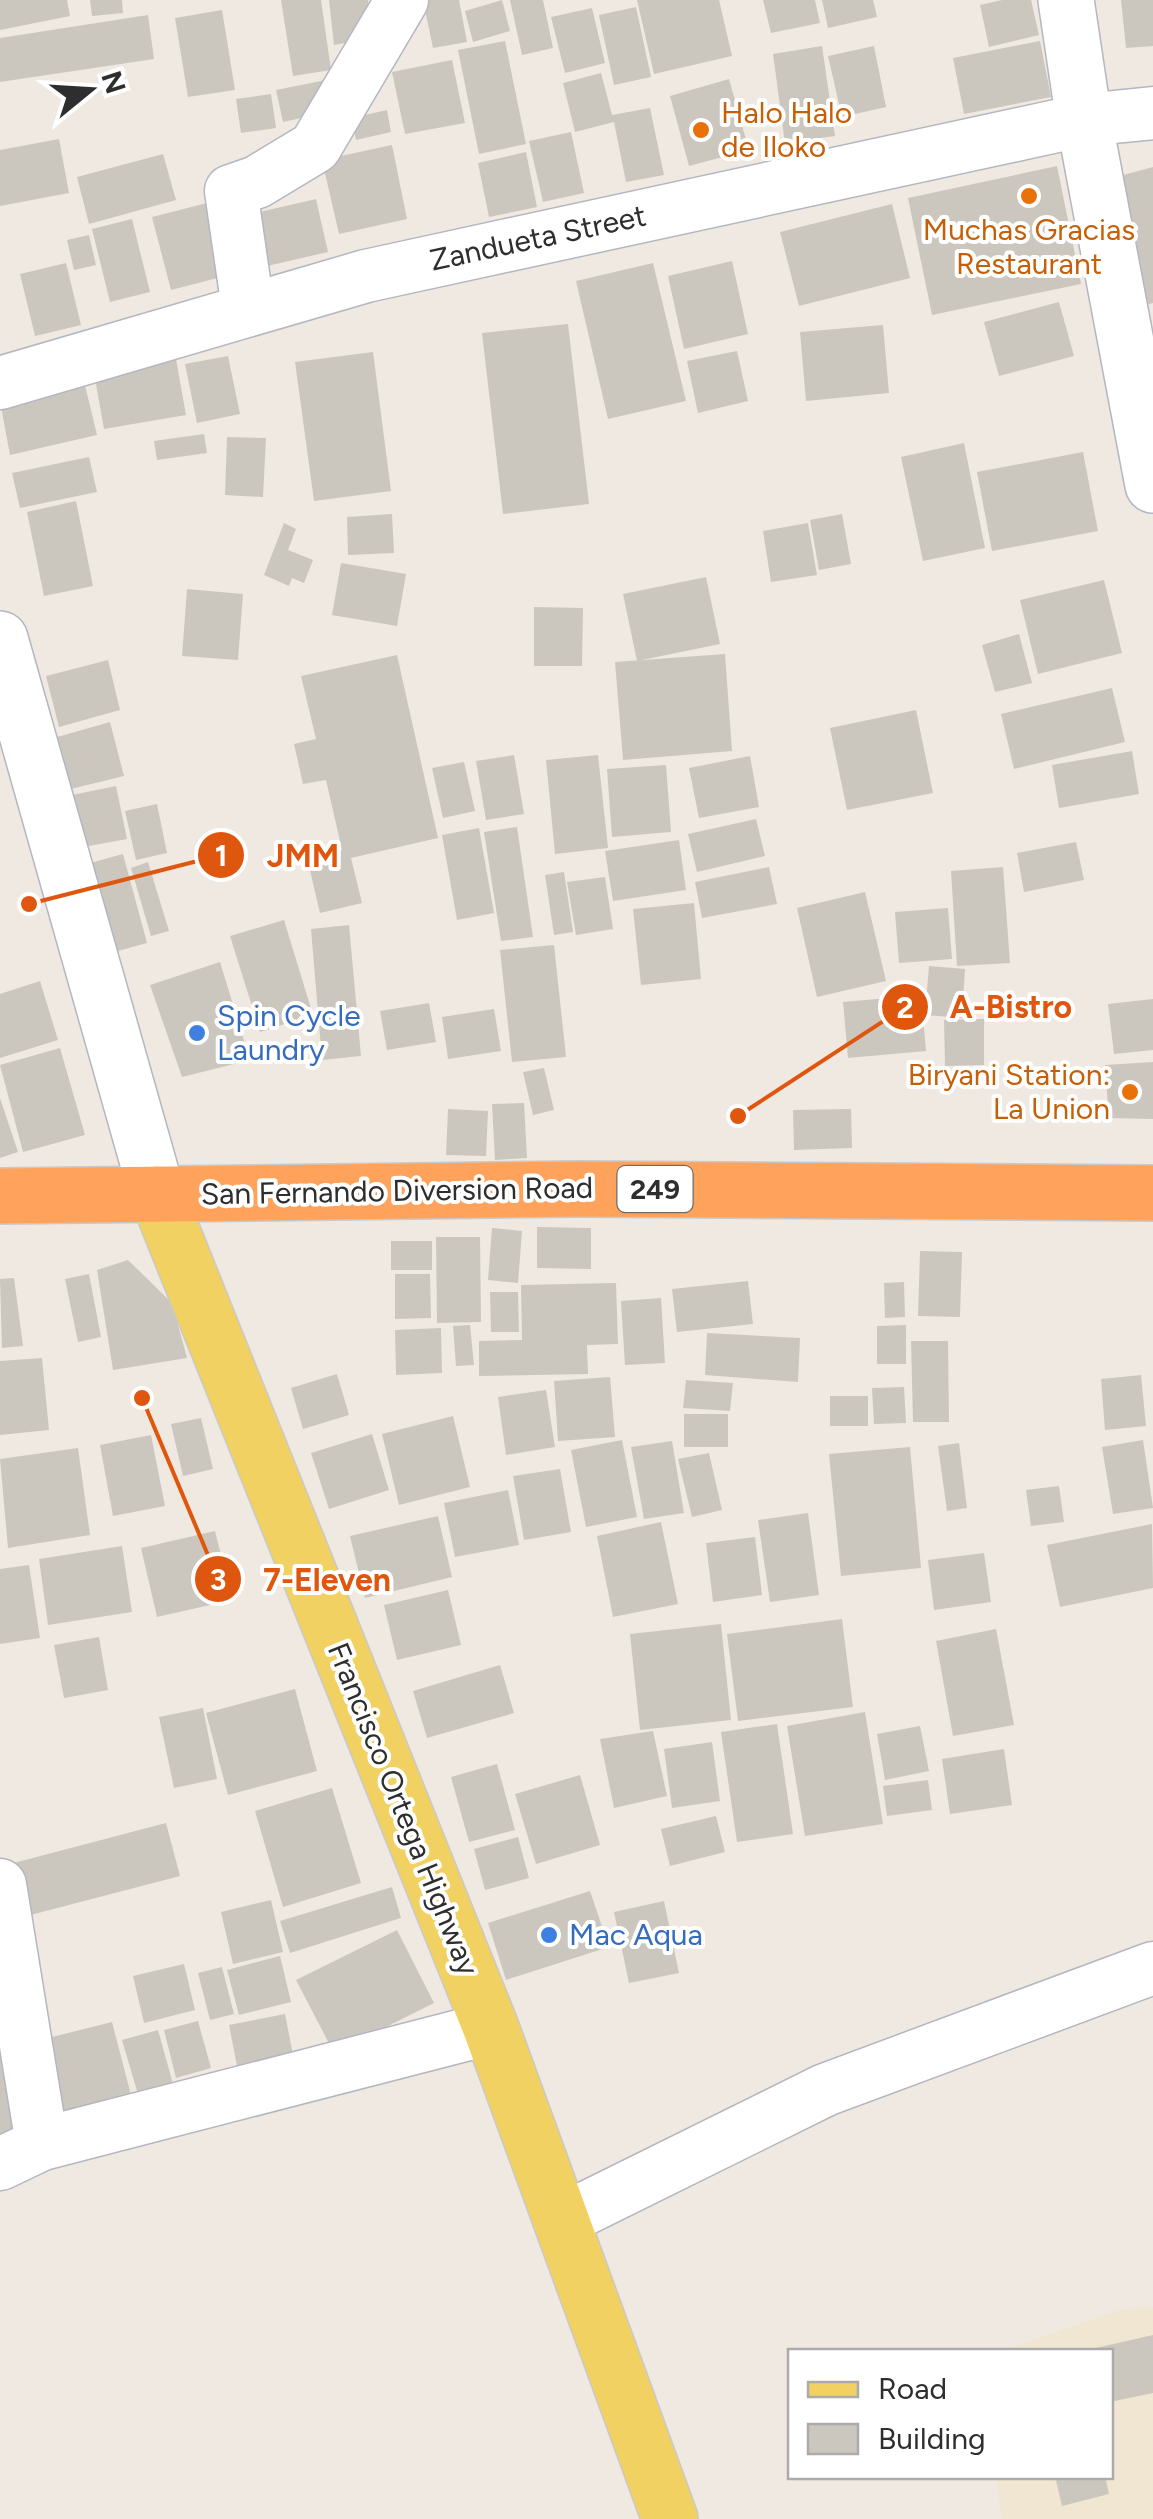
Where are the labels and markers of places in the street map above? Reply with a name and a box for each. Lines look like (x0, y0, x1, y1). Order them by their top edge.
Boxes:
place label: Halo Halo de Iloko (721, 94, 852, 165)
marker: Halo Halo de Iloko (690, 119, 712, 141)
marker: Muchas Gracias Restaurant (1018, 185, 1040, 207)
place label: Muchas Gracias Restaurant (923, 211, 1135, 282)
callout: JMM (196, 824, 359, 886)
callout: A-Bistro (880, 976, 1093, 1038)
place label: Spin Cycle Laundry (217, 997, 361, 1068)
marker: Spin Cycle Laundry (186, 1022, 208, 1044)
place label: Biryani Station: La Union (908, 1056, 1110, 1127)
marker: Biryani Station: La Union (1119, 1081, 1141, 1103)
callout: 7-Eleven (193, 1548, 411, 1610)
place label: Mac Aqua (569, 1916, 703, 1953)
marker: Mac Aqua (538, 1924, 560, 1946)

